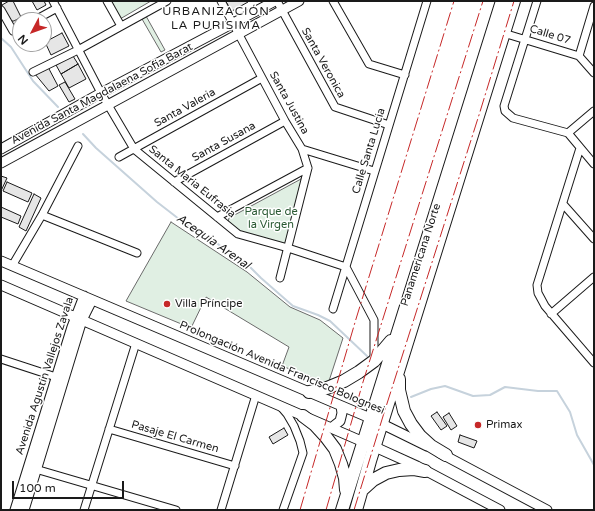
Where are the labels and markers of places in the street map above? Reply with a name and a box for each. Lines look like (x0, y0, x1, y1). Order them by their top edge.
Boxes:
place label: Villa Príncipe (175, 297, 243, 311)
marker: Villa Príncipe (162, 299, 172, 309)
place label: Primax (486, 418, 522, 432)
marker: Primax (473, 420, 483, 430)

